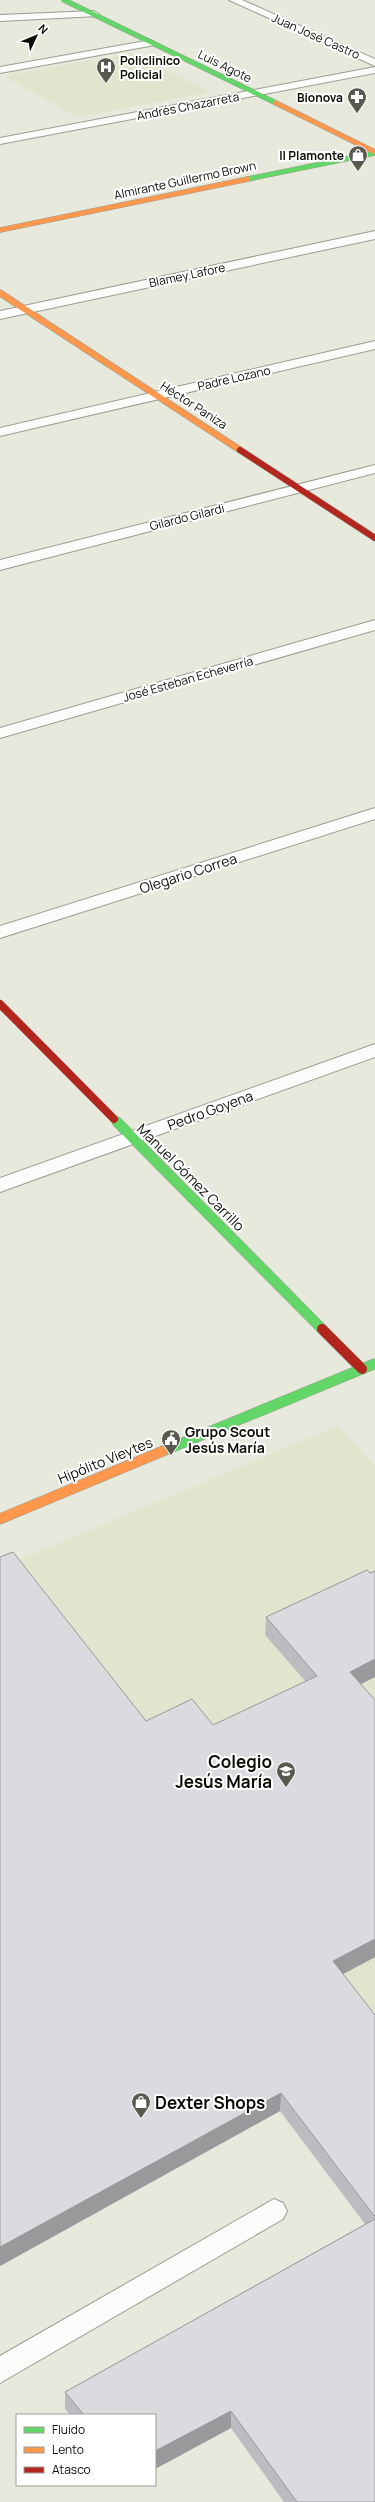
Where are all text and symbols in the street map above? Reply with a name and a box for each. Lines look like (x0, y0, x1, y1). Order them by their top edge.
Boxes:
street label: Juan José Castro (269, 9, 363, 63)
north arrow (16, 16, 56, 56)
text: N (35, 21, 52, 37)
street label: Luis Agote (195, 46, 255, 86)
place label: Policlinico Policial (120, 52, 180, 83)
hospital icon: Policlinico Policial (95, 56, 117, 84)
pharmacy icon: Bionova (346, 86, 368, 114)
street label: Andrés Chazarreta (135, 88, 241, 124)
place label: Bionova (297, 89, 343, 106)
shop icon: Il Plamonte (347, 144, 369, 172)
place label: Il Plamonte (279, 147, 344, 164)
street label: Almirante Guillermo Brown (112, 157, 258, 203)
street label: Blamey Lafore (147, 259, 227, 291)
street label: Padre Lozano (196, 361, 272, 395)
street label: Héctor Paniza (157, 377, 231, 433)
street label: Gilardo Gilardi (148, 500, 226, 534)
street label: José Esteban Echeverría (121, 652, 255, 706)
street label: Olegario Correa (137, 848, 239, 898)
street label: Pedro Goyena (165, 1086, 255, 1134)
street label: Manuel Gómez Carrillo (133, 1119, 249, 1235)
place label: Grupo Scout Jesús María (185, 1422, 270, 1457)
public building icon: Grupo Scout Jesús María (160, 1428, 182, 1456)
street label: Hipólito Vieytes (55, 1432, 155, 1488)
place label: Colegio Jesús María (175, 1750, 272, 1793)
school or university icon: Colegio Jesús María (275, 1760, 297, 1788)
shop icon: Dexter Shops (130, 2091, 152, 2119)
place label: Dexter Shops (155, 2091, 265, 2114)
legend (16, 2414, 156, 2486)
text: Fluido (52, 2421, 85, 2438)
text: Lento (52, 2441, 84, 2458)
text: Atasco (52, 2461, 91, 2478)

